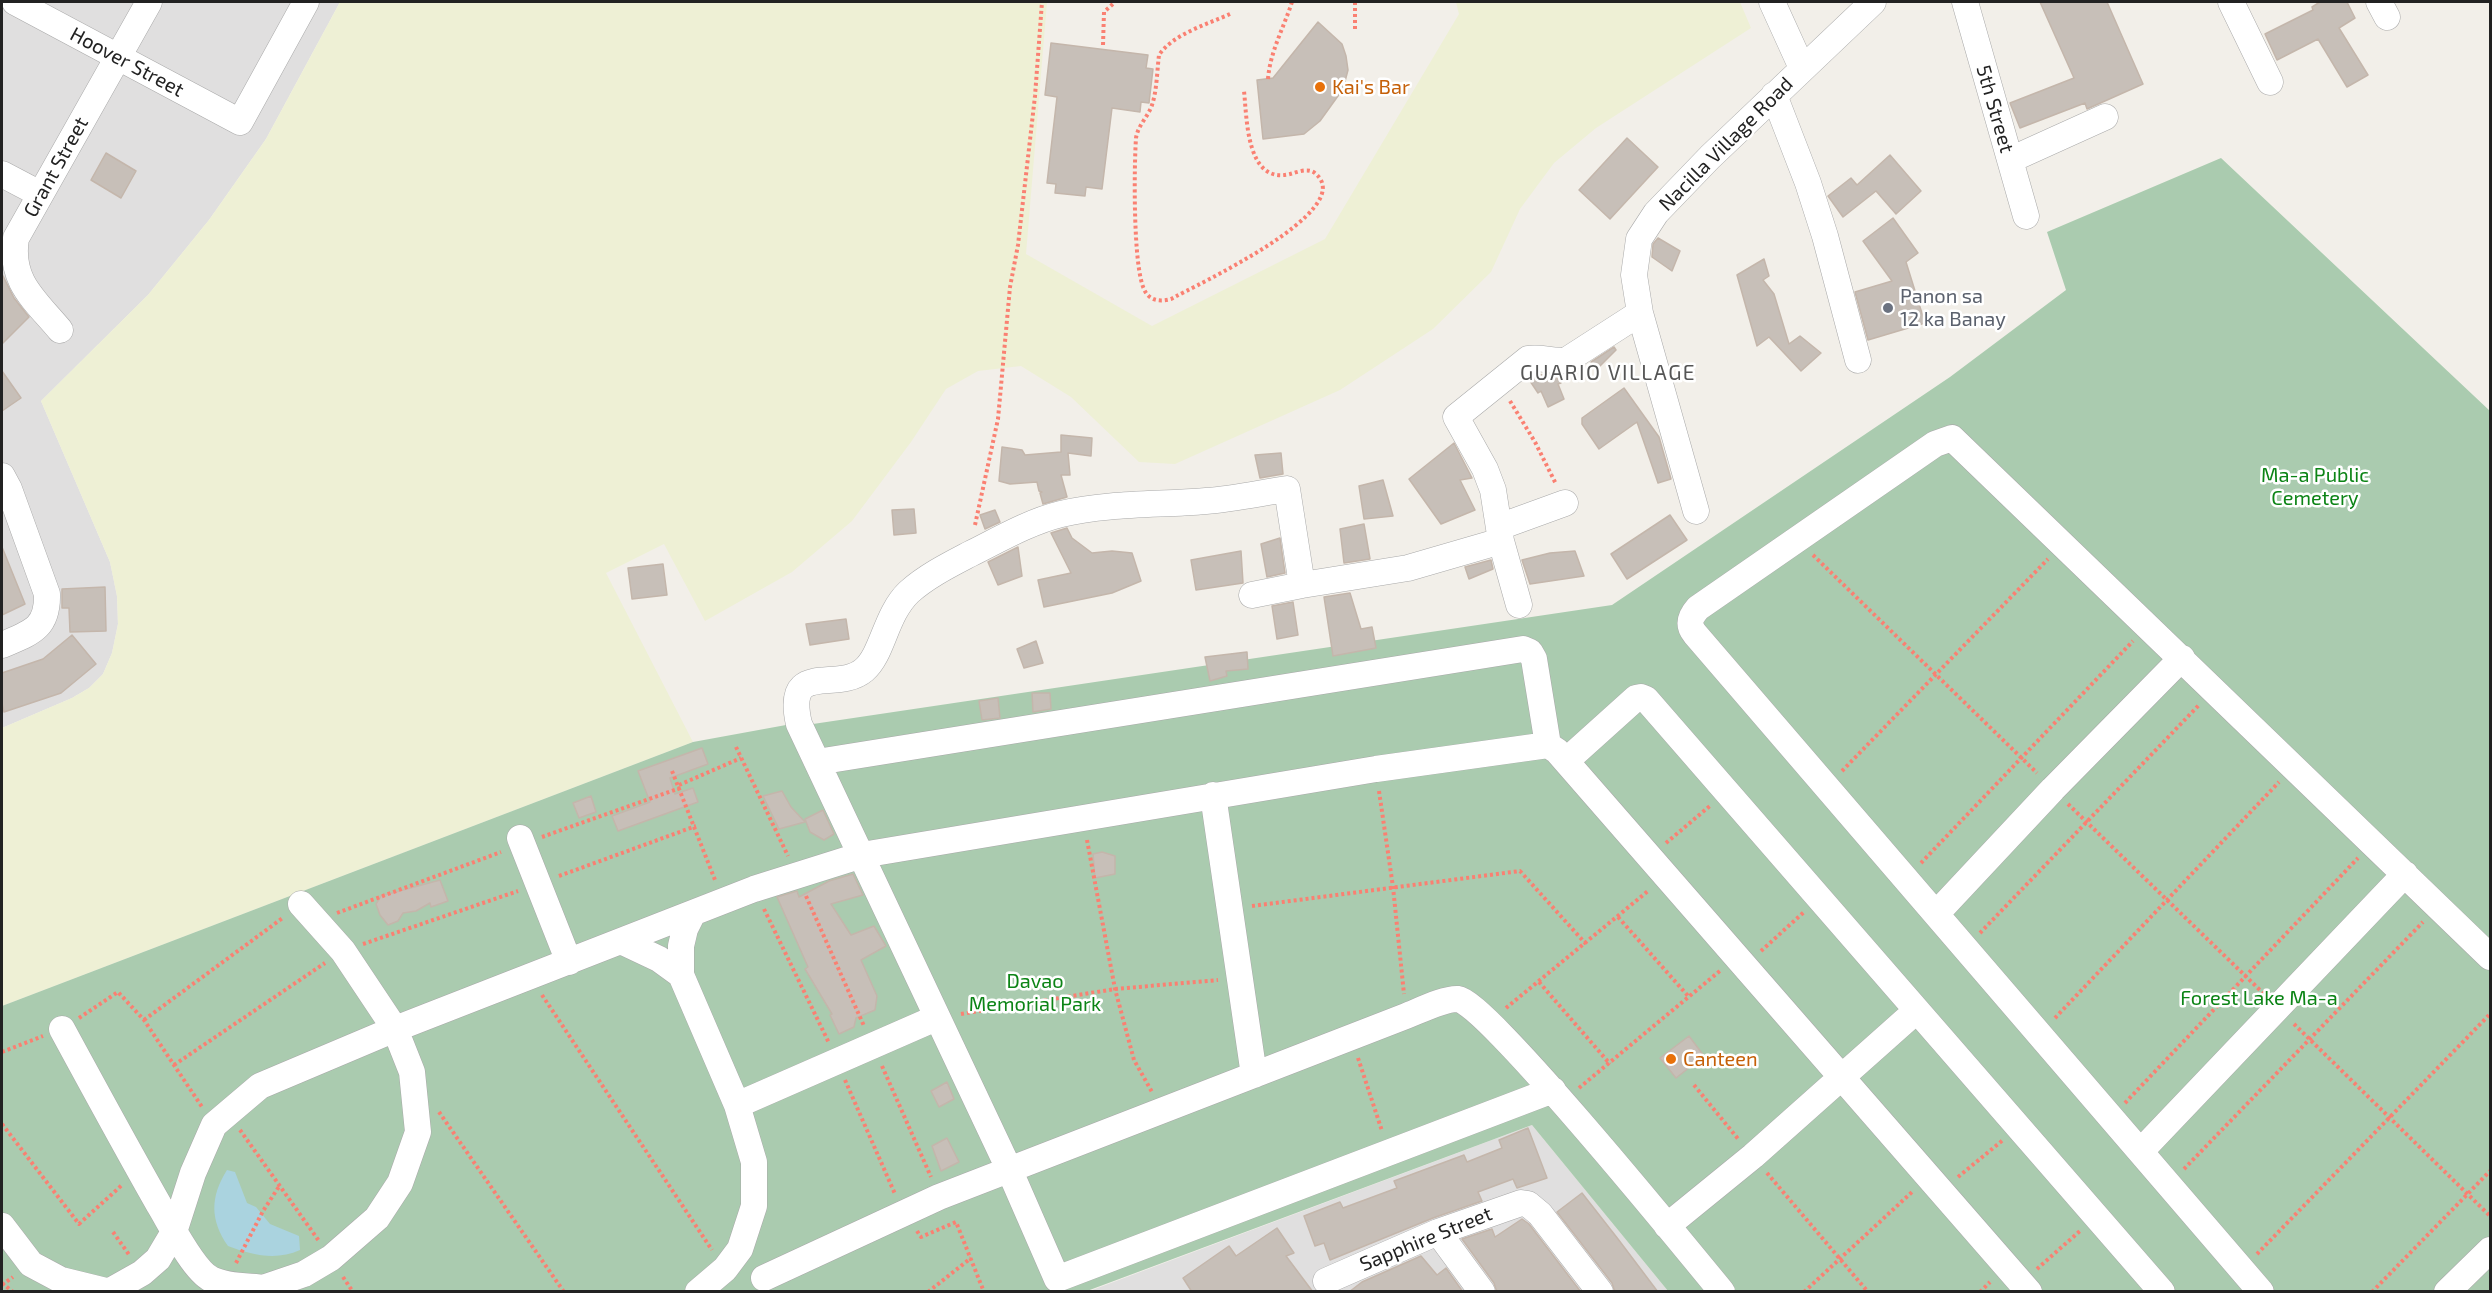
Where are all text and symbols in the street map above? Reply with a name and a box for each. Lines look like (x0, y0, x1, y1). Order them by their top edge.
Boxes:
street label: Hoover Street (66, 22, 188, 102)
street label: 5th Street (1971, 62, 2019, 156)
street label: Nacilla Village Road (1654, 72, 1798, 216)
place label: Kai's Bar (1332, 75, 1410, 99)
marker: Kai's Bar (1313, 80, 1327, 94)
street label: Grant Street (19, 113, 93, 221)
place label: Panon sa 12 ka Banay (1900, 284, 2006, 331)
marker: Panon sa 12 ka Banay (1881, 301, 1895, 315)
district label: GUARIO VILLAGE (1520, 360, 1696, 386)
park label: Ma-a Public Cemetery (2261, 463, 2369, 510)
park label: Davao Memorial Park (969, 969, 1101, 1016)
park label: Forest Lake Ma-a (2180, 986, 2338, 1010)
place label: Canteen (1683, 1047, 1758, 1071)
marker: Canteen (1664, 1052, 1678, 1066)
street label: Sapphire Street (1356, 1202, 1496, 1276)

